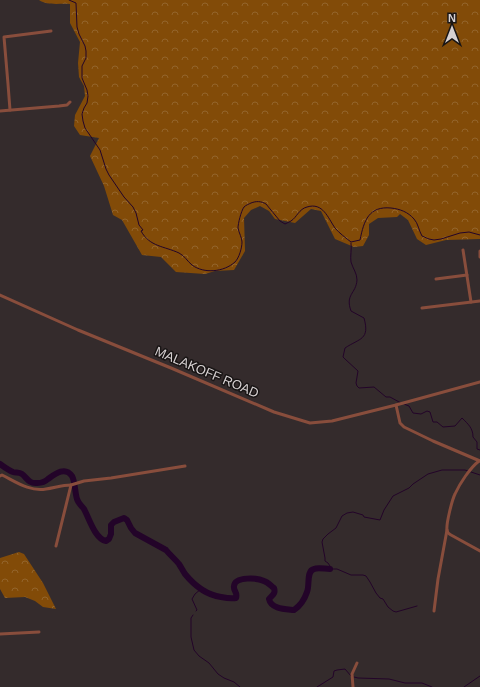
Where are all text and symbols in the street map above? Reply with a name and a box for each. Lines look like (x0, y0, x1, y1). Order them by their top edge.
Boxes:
north arrow (432, 8, 472, 48)
text: N (448, 12, 456, 24)
street label: MALAKOFF ROAD (153, 343, 261, 401)

